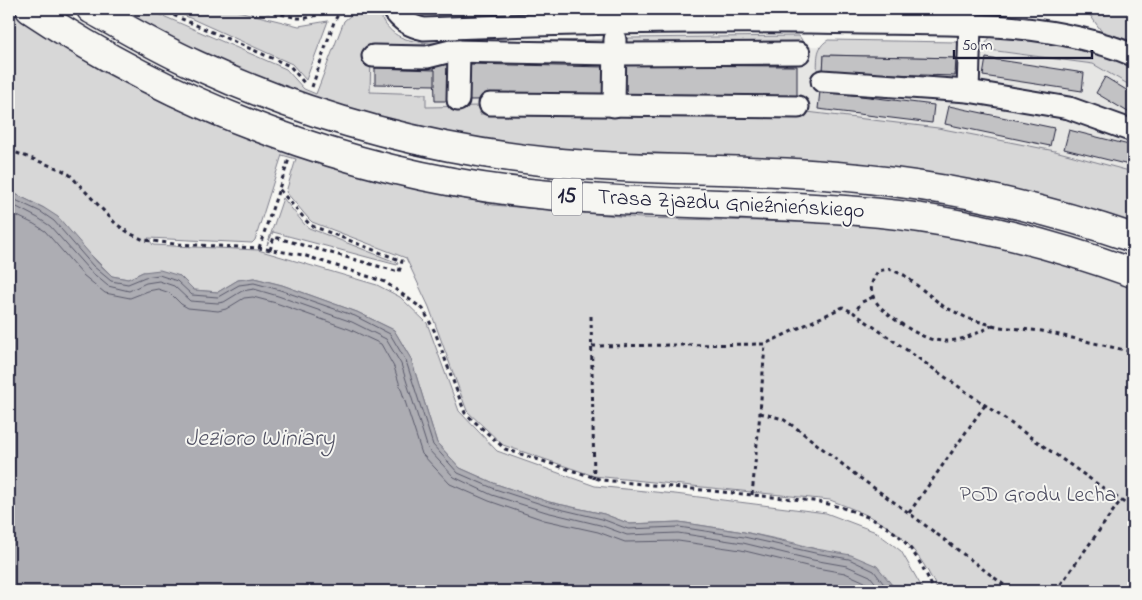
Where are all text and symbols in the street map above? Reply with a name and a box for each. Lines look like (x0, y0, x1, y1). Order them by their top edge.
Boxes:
scale bar (954, 28, 1092, 60)
text: 50 m (962, 35, 993, 57)
road number: 15 (552, 178, 582, 216)
street label: Trasa Zjazdu Gnieźnieńskiego (597, 182, 865, 229)
water label: Jezioro Winiary (185, 422, 335, 457)
park label: POD Grodu Lecha (960, 480, 1116, 512)

